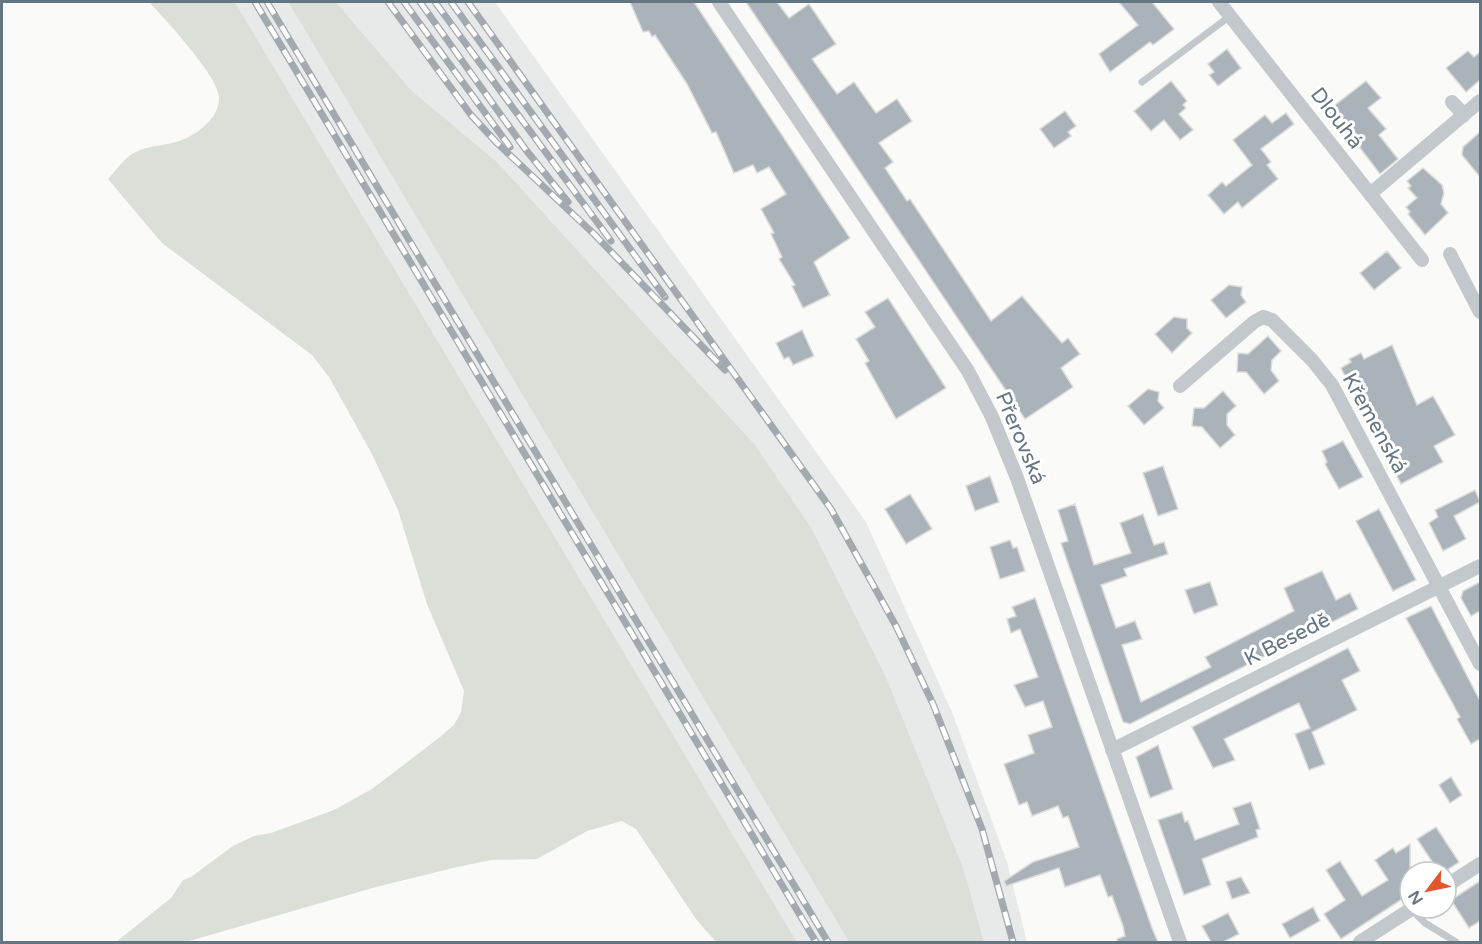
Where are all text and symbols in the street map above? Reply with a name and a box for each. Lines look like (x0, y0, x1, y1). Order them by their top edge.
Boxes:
street label: Dlouhá (1305, 83, 1368, 154)
street label: Křemenská (1337, 369, 1412, 478)
street label: Přerovská (990, 388, 1051, 488)
street label: K Besedě (1240, 607, 1334, 672)
north arrow (1398, 860, 1458, 920)
text: N (1404, 887, 1428, 908)

